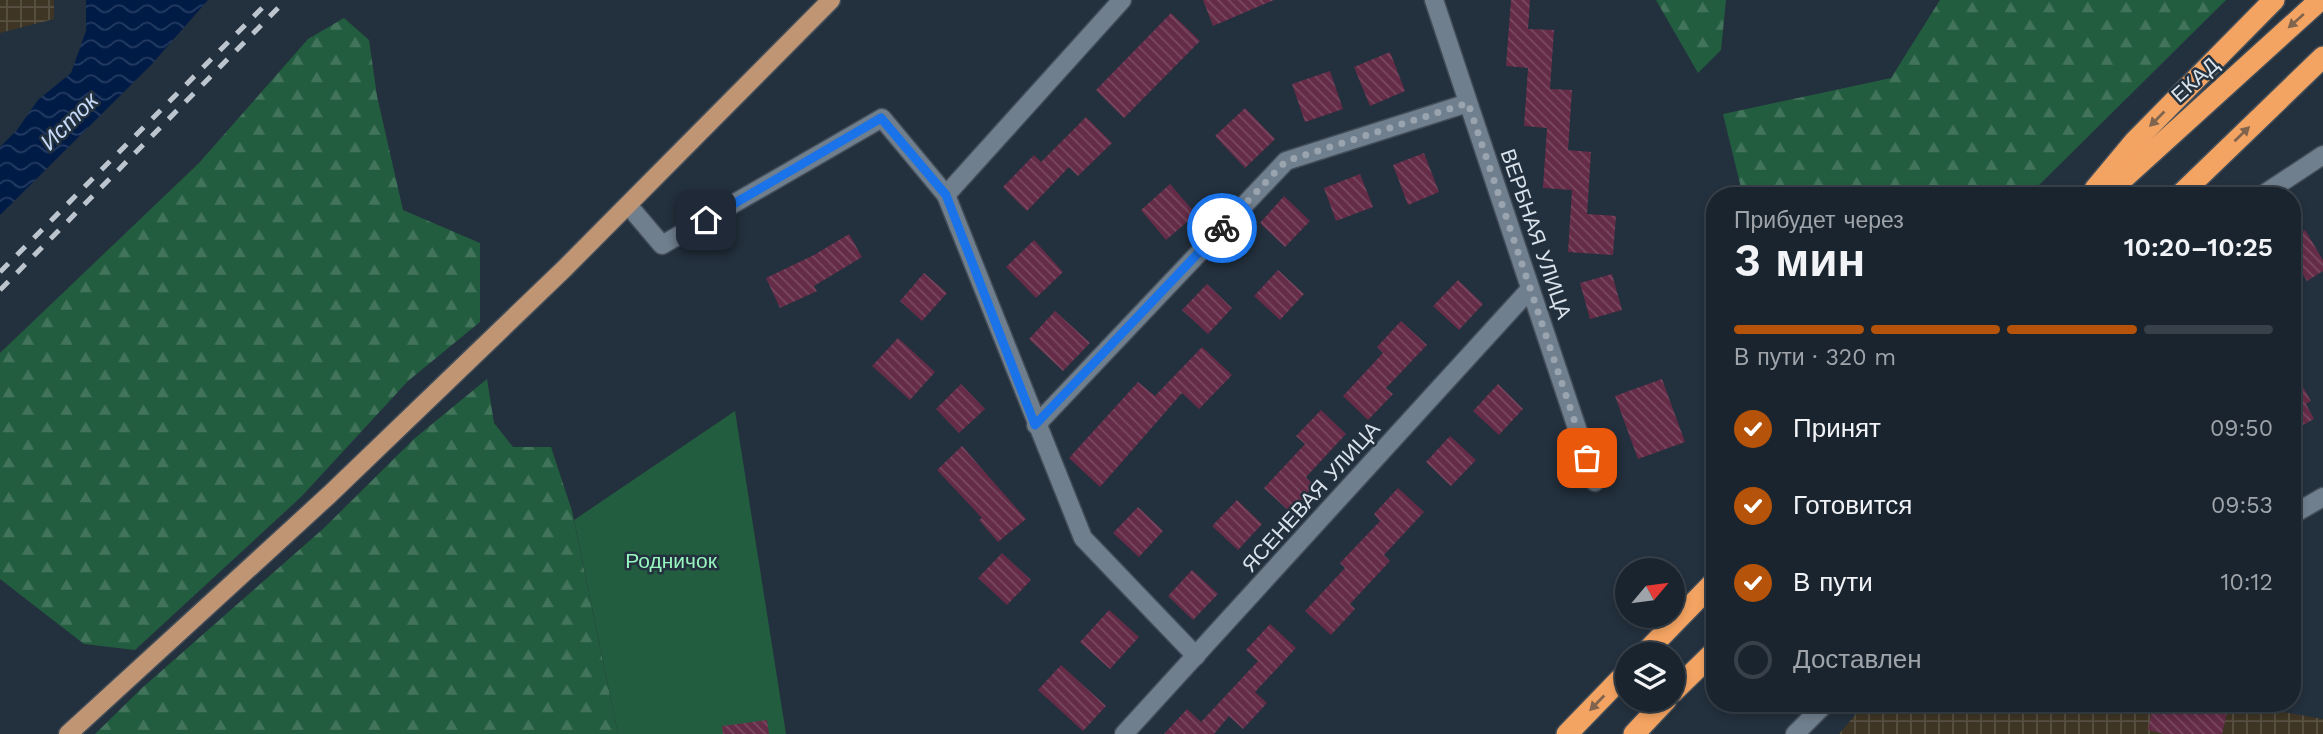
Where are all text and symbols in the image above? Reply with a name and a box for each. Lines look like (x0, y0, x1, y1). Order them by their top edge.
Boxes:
one-way arrow (2288, 13, 2305, 29)
street label: ЕКАД (2166, 52, 2224, 107)
water label: Исток (35, 86, 105, 156)
one-way arrow (2149, 110, 2166, 126)
one-way arrow (2233, 126, 2250, 142)
street label: ВЕРБНАЯ УЛИЦА (1496, 145, 1577, 322)
pin (676, 190, 736, 250)
courier (1187, 193, 1257, 263)
icon: home (687, 201, 725, 239)
text: Прибудет через (1734, 207, 1904, 234)
icon: bike (1203, 209, 1241, 247)
text: 10:20–10:25 (2124, 232, 2273, 262)
text: 3 мин (1734, 233, 1865, 287)
text: В пути · 320 m (1734, 344, 1896, 371)
icon: check (1734, 410, 1772, 448)
text: Принят (1793, 413, 1881, 443)
text: 09:50 (2210, 415, 2273, 442)
street label: ЯСЕНЕВАЯ УЛИЦА (1236, 416, 1385, 577)
pin (1557, 428, 1617, 488)
icon: bag (1568, 439, 1606, 477)
icon: check (1734, 487, 1772, 525)
text: Готовится (1793, 490, 1912, 520)
text: 09:53 (2211, 492, 2273, 519)
park label: Родничок (625, 548, 718, 573)
north arrow (1615, 558, 1685, 628)
map controls (1615, 558, 1685, 712)
icon: check (1734, 564, 1772, 602)
text: В пути (1793, 567, 1873, 597)
text: 10:12 (2221, 569, 2273, 596)
button: layers (1615, 642, 1685, 712)
text: Доставлен (1793, 644, 1922, 674)
one-way arrow (1589, 694, 1606, 711)

